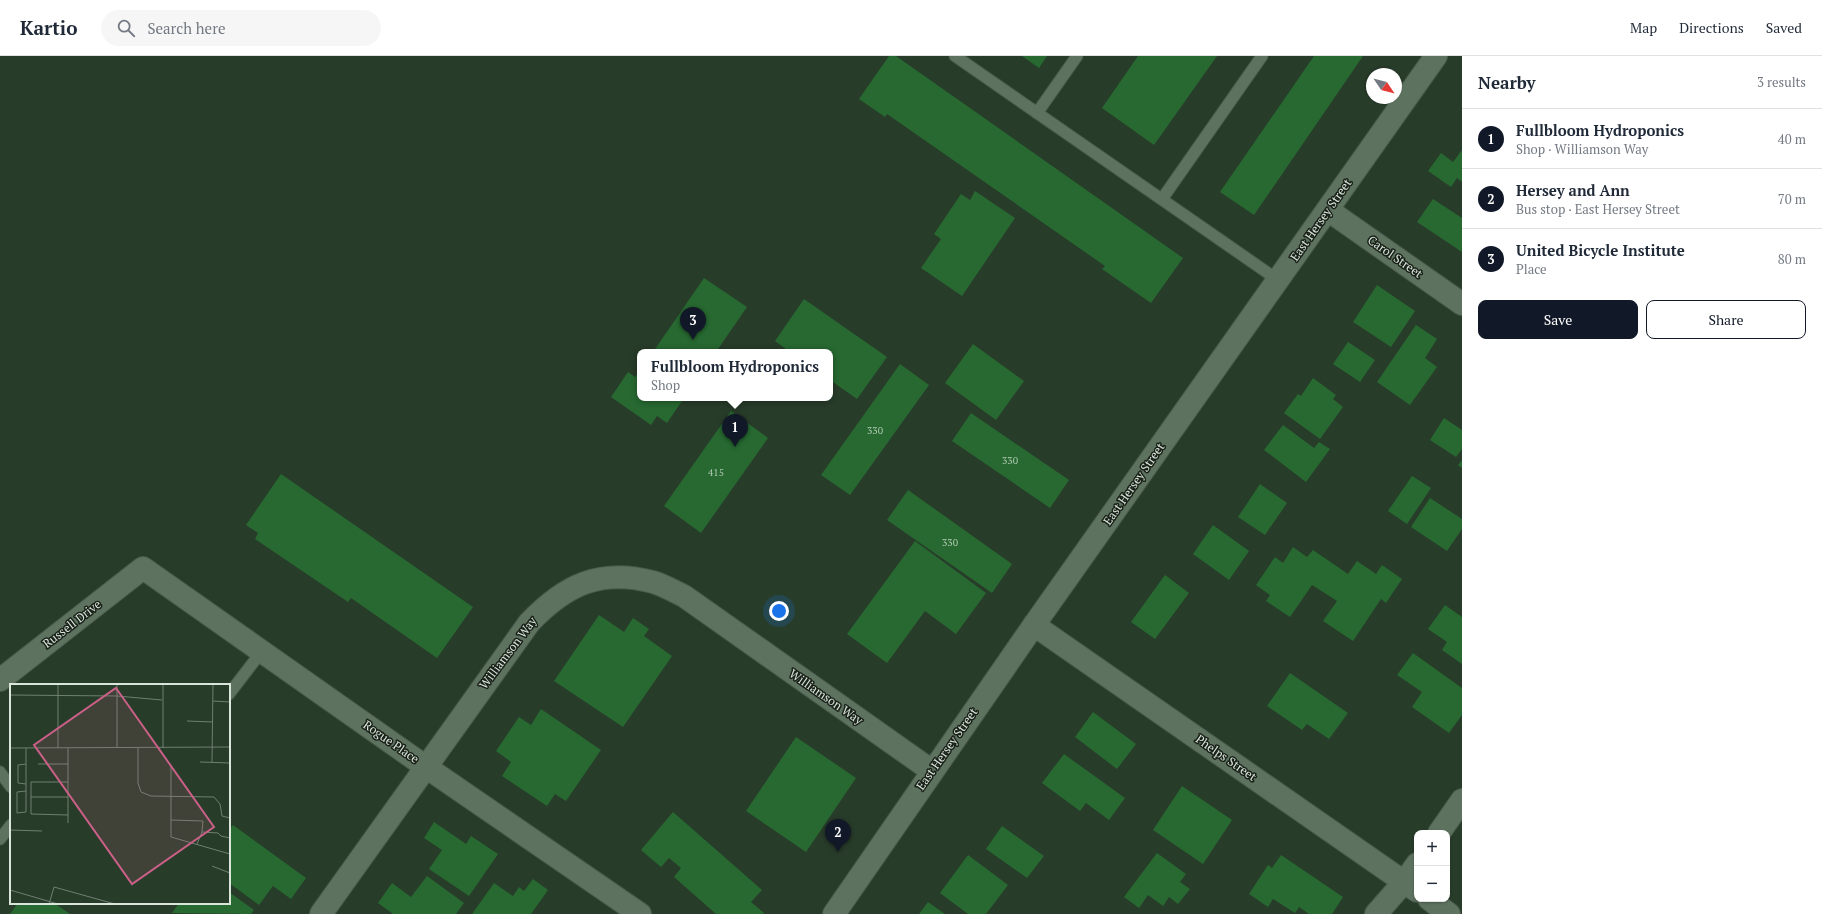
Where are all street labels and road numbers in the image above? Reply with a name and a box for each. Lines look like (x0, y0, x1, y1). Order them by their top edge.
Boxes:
street label: East Hersey Street (1287, 175, 1355, 264)
street label: Carol Street (1365, 232, 1426, 281)
street label: East Hersey Street (1100, 439, 1168, 528)
street label: Russell Drive (40, 596, 104, 651)
street label: Williamson Way (476, 613, 540, 692)
street label: Williamson Way (787, 666, 867, 728)
street label: East Hersey Street (913, 704, 981, 793)
street label: Rogue Place (361, 717, 422, 766)
street label: Phelps Street (1193, 731, 1260, 784)

